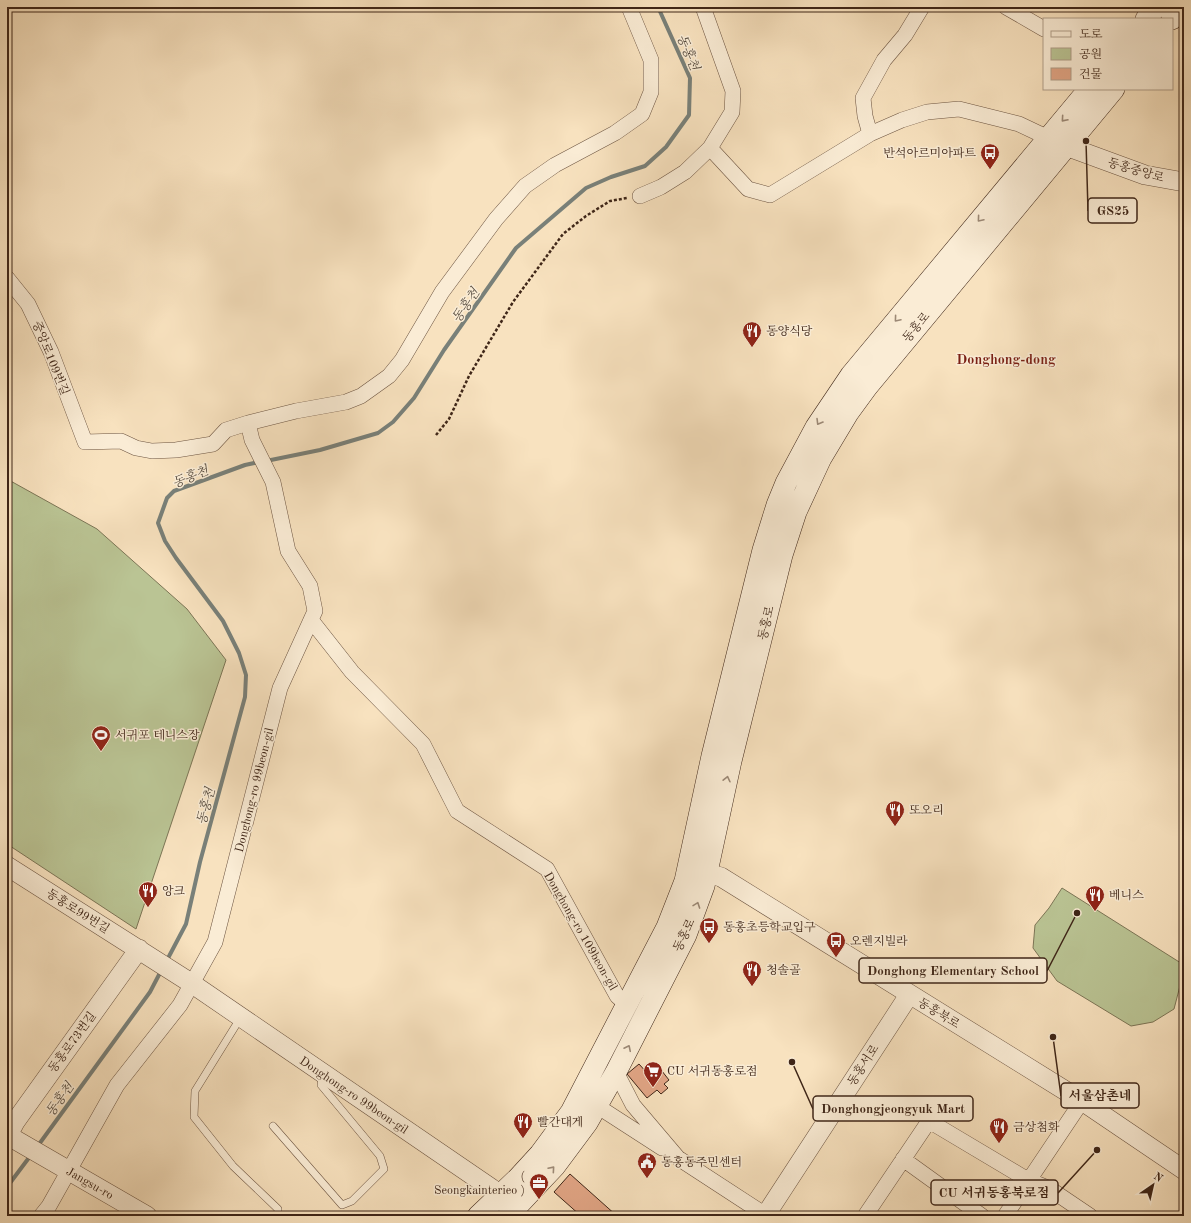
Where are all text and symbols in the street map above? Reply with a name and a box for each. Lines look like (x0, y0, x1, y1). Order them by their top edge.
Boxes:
legend (1043, 18, 1173, 90)
text: 도로 (1079, 28, 1103, 41)
water label: 동홍천 (674, 32, 703, 74)
text: 공원 (1079, 48, 1102, 61)
text: 건물 (1079, 68, 1103, 81)
one-way arrow (1061, 114, 1068, 122)
bus stop icon: 반석아르미아파트 (979, 142, 1001, 170)
place label: 반석아르미아파트 (883, 147, 976, 160)
street label: 동홍중앙로 (1106, 155, 1166, 185)
callout: GS25 (1088, 198, 1137, 223)
text: GS25 (1097, 205, 1129, 218)
one-way arrow (978, 214, 985, 221)
water label: 동홍천 (449, 284, 483, 325)
street label: 동홍로 (899, 309, 933, 345)
one-way arrow (895, 314, 902, 321)
street label: 중앙로109번길 (30, 319, 71, 397)
restaurant icon: 동양식당 (741, 320, 763, 348)
place label: 동양식당 (766, 325, 813, 338)
district label: Donghong-dong (956, 353, 1056, 367)
one-way arrow (816, 418, 823, 425)
water label: 동홍천 (170, 462, 212, 490)
street label: 동홍로 (755, 604, 777, 642)
sports icon: 서귀포 테니스장 (90, 724, 112, 752)
street label: Donghong-ro 99beon-gil (234, 727, 276, 854)
place label: 서귀포 테니스장 (115, 729, 200, 742)
one-way arrow (722, 776, 730, 782)
water label: 동홍천 (193, 785, 218, 826)
restaurant icon: 또오리 (884, 799, 906, 827)
place label: 또오리 (909, 804, 944, 817)
street label: Donghong-ro 109beon-gil (541, 870, 619, 993)
restaurant icon: 앙크 (137, 880, 159, 908)
restaurant icon: 베니스 (1084, 884, 1106, 912)
place label: 앙크 (162, 885, 186, 898)
street label: 동홍로99번길 (44, 886, 112, 936)
place label: 베니스 (1109, 889, 1144, 902)
one-way arrow (693, 902, 701, 909)
street label: 동홍로 (670, 916, 698, 954)
bus stop icon: 동홍초등학교입구 (698, 916, 720, 944)
place label: 동홍초등학교입구 (723, 920, 816, 934)
bus stop icon: 오렌지빌라 (825, 930, 847, 958)
place label: 오렌지빌라 (850, 934, 908, 948)
callout: Donghong Elementary School (859, 958, 1047, 983)
restaurant icon: 청솔골 (741, 959, 763, 987)
place label: 청솔골 (766, 963, 801, 977)
text: Donghong Elementary School (867, 965, 1039, 978)
street label: 동홍북로 (916, 995, 963, 1031)
street label: 동홍로73번길 (45, 1009, 99, 1075)
street label: 동홍서로 (845, 1041, 882, 1088)
one-way arrow (624, 1044, 631, 1052)
street label: Donghong-ro 99beon-gil (297, 1055, 410, 1137)
supermarket icon: CU 서귀동홍로점 (642, 1060, 664, 1088)
place label: CU 서귀동홍로점 (667, 1064, 757, 1078)
water label: 동홍천 (42, 1078, 77, 1119)
callout: 서울삼촌네 (1061, 1083, 1139, 1108)
text: 서울삼촌네 (1069, 1088, 1131, 1103)
callout: Donghongjeongyuk Mart (813, 1096, 973, 1121)
text: Donghongjeongyuk Mart (821, 1103, 965, 1116)
restaurant icon: 빨간대게 (512, 1111, 534, 1139)
place label: 빨간대게 (537, 1116, 583, 1129)
restaurant icon: 금상첨화 (988, 1116, 1010, 1144)
place label: 금상첨화 (1013, 1121, 1060, 1134)
public building icon: 동홍동주민센터 (636, 1151, 658, 1179)
place label: 동홍동주민센터 (661, 1155, 742, 1169)
north arrow (1133, 1165, 1173, 1205)
street label: Jangsu-ro (64, 1166, 115, 1202)
one-way arrow (548, 1167, 555, 1174)
place label: ( Seongkainterieo ) (434, 1170, 525, 1197)
text: N (1151, 1171, 1165, 1185)
office icon: ( Seongkainterieo ) (528, 1172, 550, 1200)
callout: CU 서귀동홍북로점 (931, 1180, 1058, 1205)
text: CU 서귀동홍북로점 (939, 1185, 1049, 1200)

